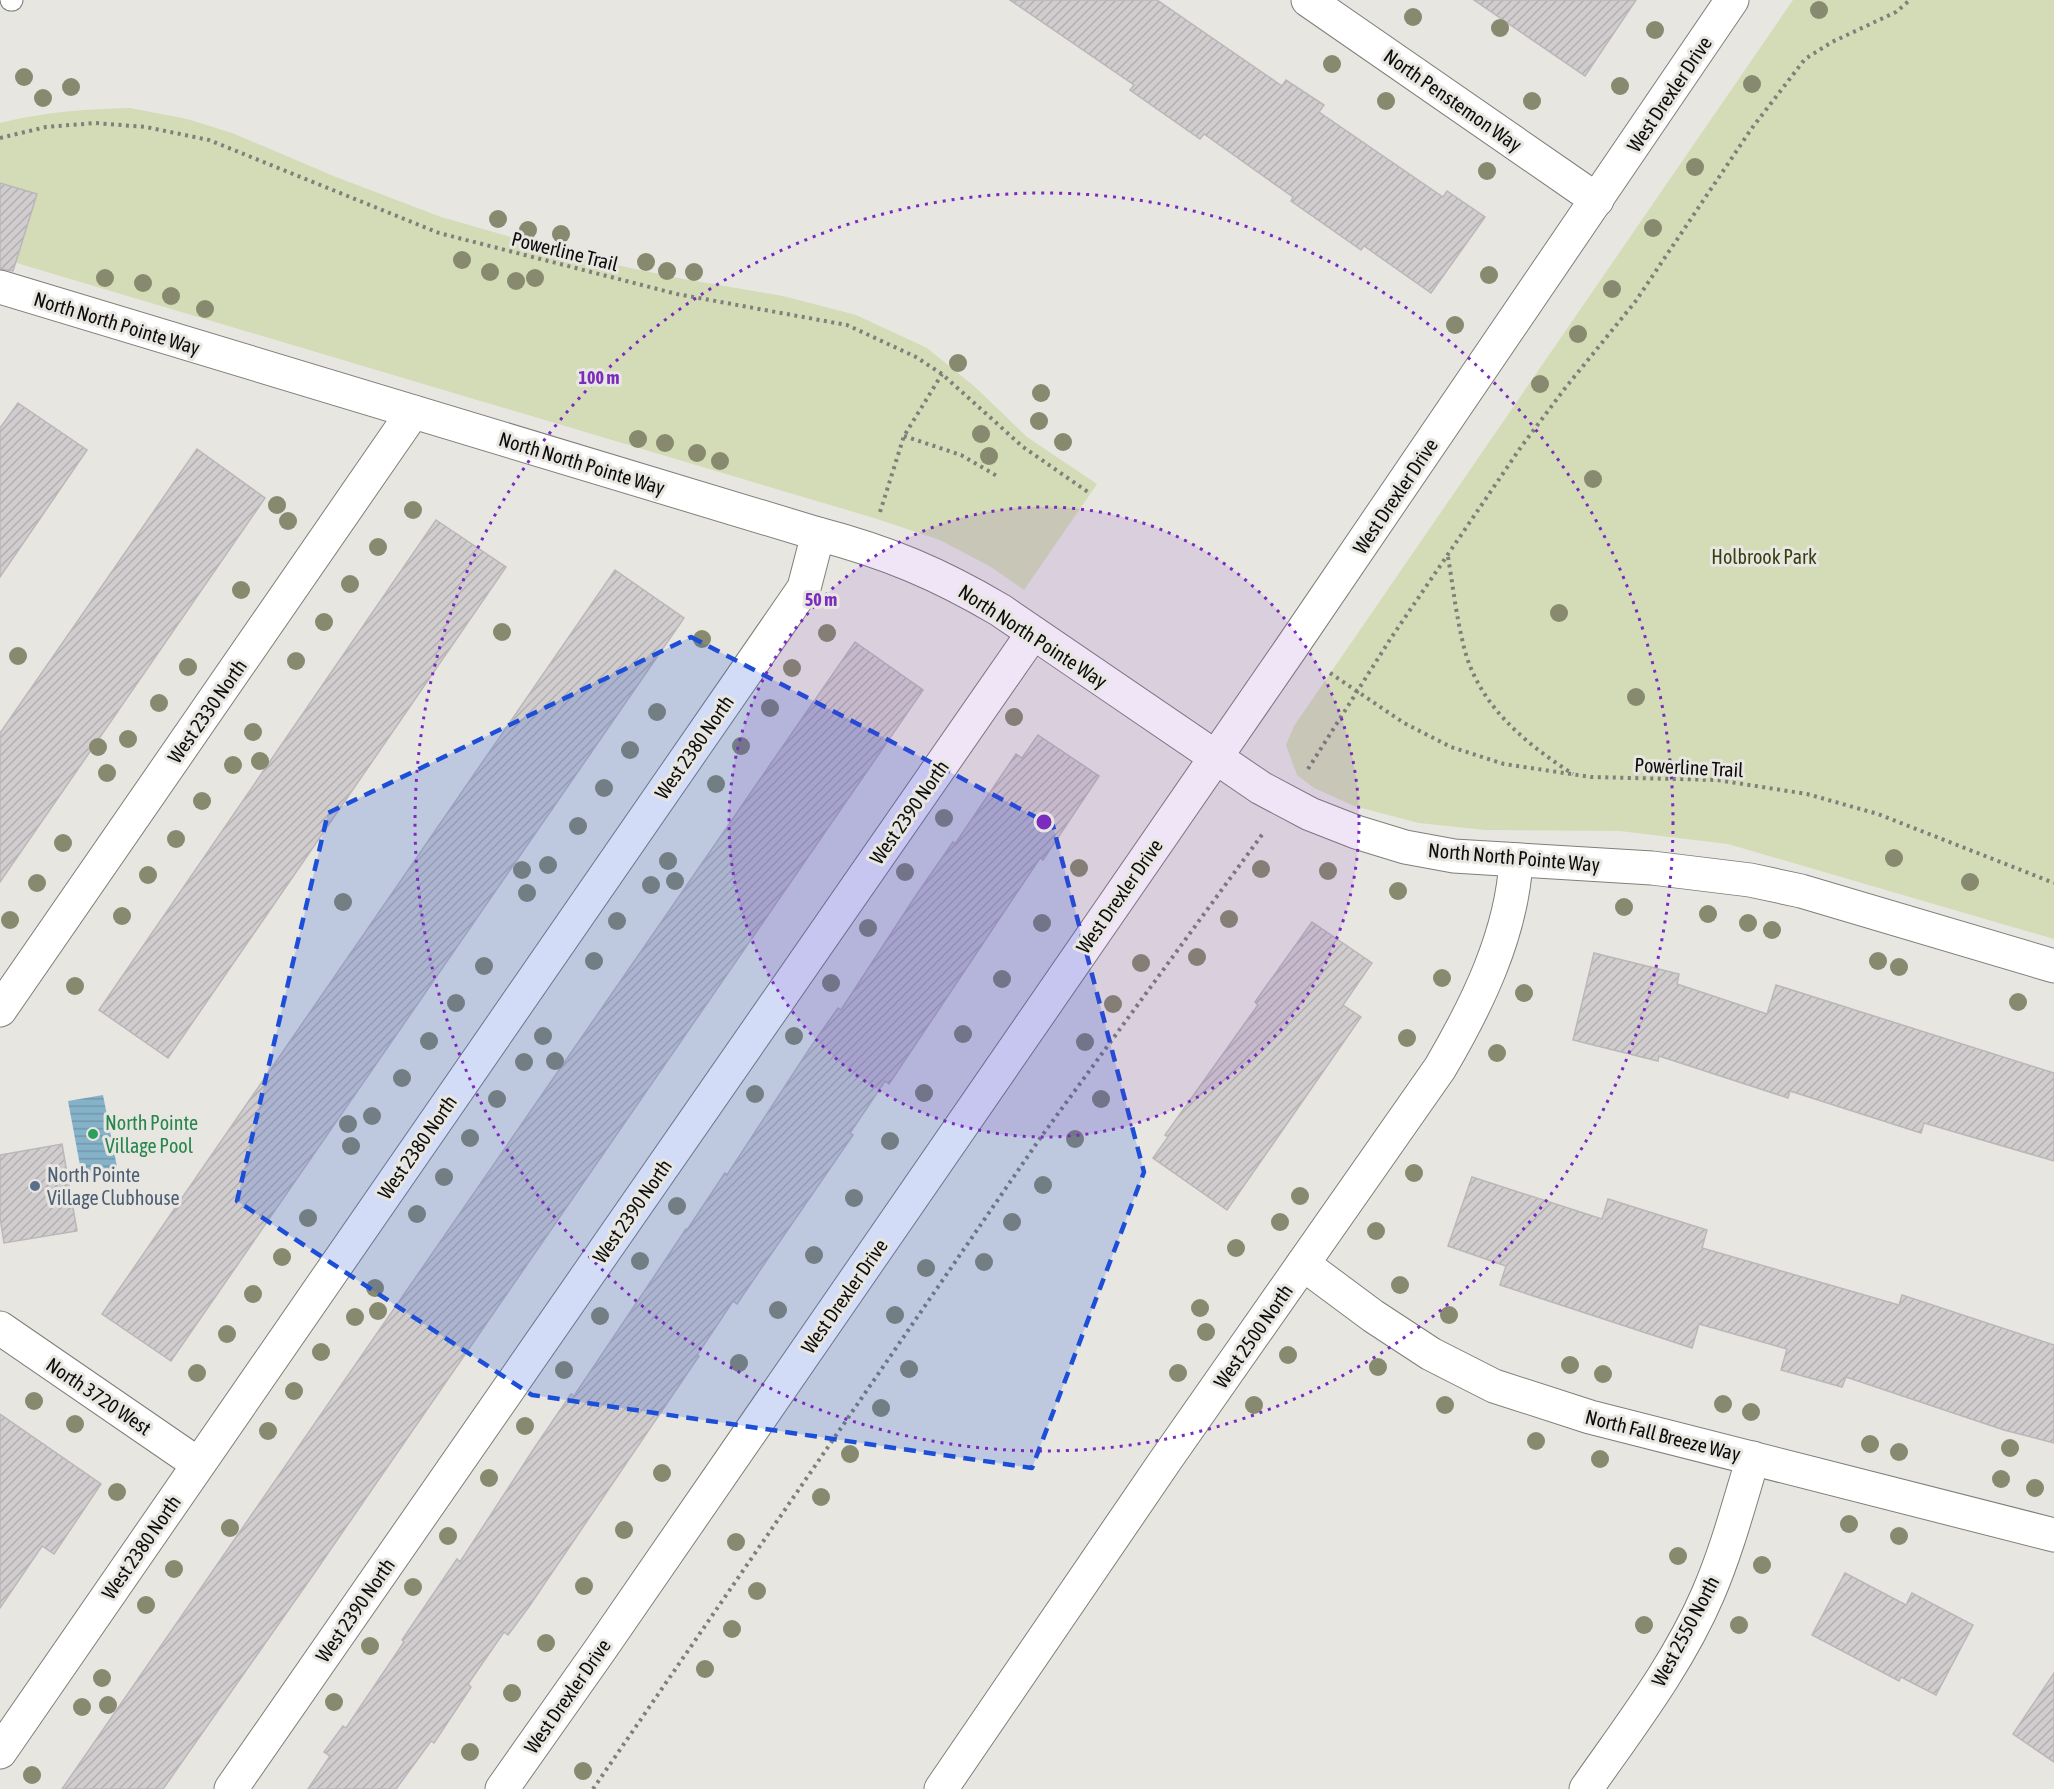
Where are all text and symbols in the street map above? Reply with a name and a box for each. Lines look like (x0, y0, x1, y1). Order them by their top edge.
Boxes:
street label: West Drexler Drive (1622, 32, 1716, 156)
street label: North Penstemon Way (1380, 44, 1526, 156)
street label: Powerline Trail (509, 227, 621, 276)
street label: North North Pointe Way (31, 287, 203, 359)
text: 100 m (579, 367, 619, 388)
street label: North North Pointe Way (496, 427, 668, 499)
street label: West Drexler Drive (1348, 434, 1442, 558)
park label: Holbrook Park (1711, 545, 1817, 568)
street label: North North Pointe Way (954, 579, 1112, 693)
text: 50 m (805, 589, 837, 610)
street label: West 2330 North (163, 655, 251, 767)
street label: West 2380 North (650, 691, 738, 803)
street label: Powerline Trail (1634, 753, 1745, 781)
street label: West 2390 North (865, 756, 953, 868)
centre of rings (1034, 812, 1054, 832)
street label: West Drexler Drive (1071, 834, 1167, 958)
street label: North North Pointe Way (1427, 838, 1601, 876)
street label: West 2380 North (373, 1091, 461, 1203)
place label: North Pointe Village Pool (105, 1111, 198, 1157)
marker: North Pointe Village Pool (86, 1127, 100, 1141)
street label: West 2390 North (588, 1155, 676, 1267)
place label: North Pointe Village Clubhouse (47, 1163, 180, 1209)
marker: North Pointe Village Clubhouse (28, 1179, 42, 1193)
street label: West Drexler Drive (796, 1234, 892, 1358)
street label: West 2500 North (1209, 1280, 1297, 1392)
street label: North 3720 West (42, 1353, 156, 1440)
street label: North Fall Breeze Way (1583, 1405, 1743, 1465)
street label: West 2380 North (97, 1491, 185, 1603)
street label: West 2390 North (311, 1554, 399, 1666)
street label: West 2550 North (1646, 1572, 1724, 1690)
street label: West Drexler Drive (519, 1634, 615, 1758)

